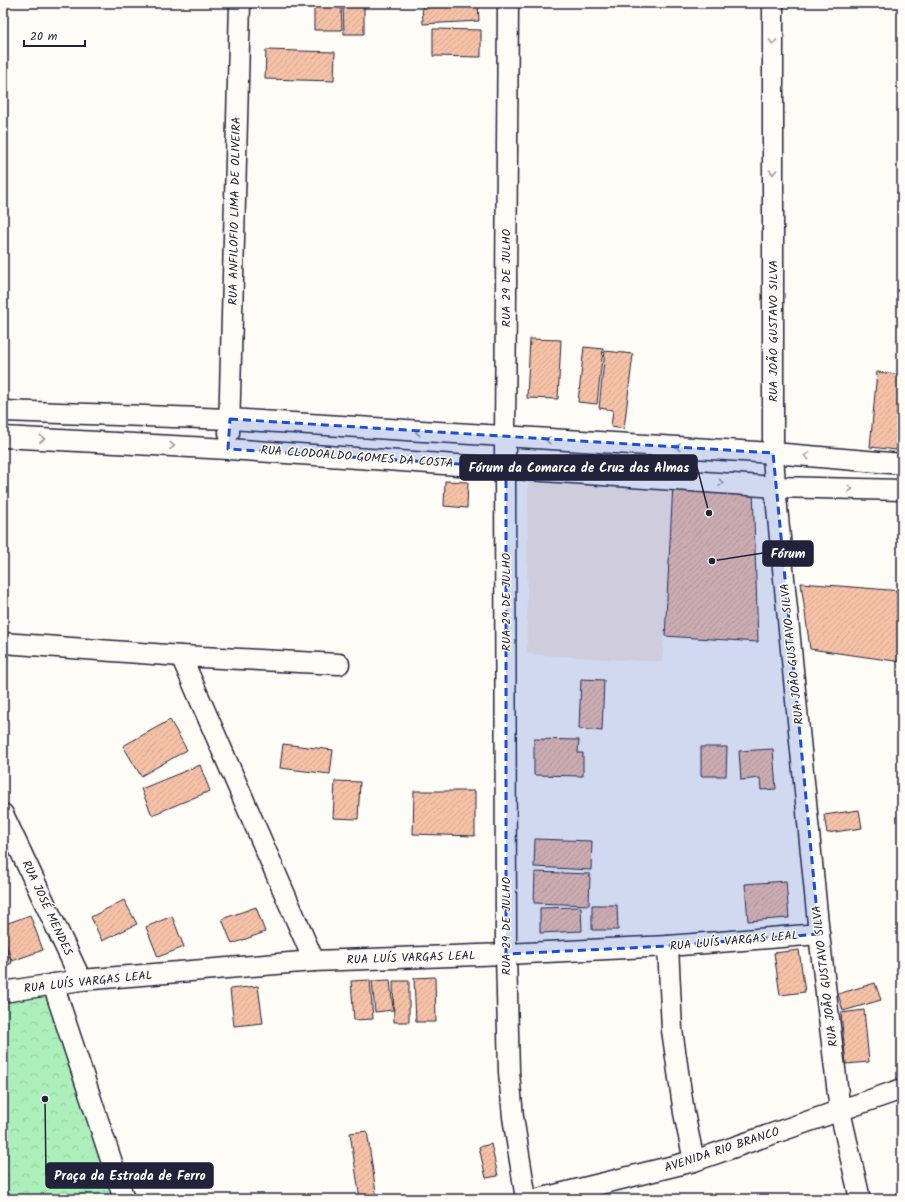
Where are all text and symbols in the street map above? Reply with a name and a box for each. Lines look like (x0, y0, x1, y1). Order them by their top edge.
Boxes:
scale bar (24, 22, 85, 48)
text: 20 m (30, 27, 58, 46)
one-way arrow (769, 39, 777, 45)
street label: RUA ANFILOFIO LIMA DE OLIVEIRA (224, 117, 246, 305)
one-way arrow (769, 169, 777, 175)
street label: RUA 29 DE JULHO (497, 228, 516, 327)
street label: RUA JOÃO GUSTAVO SILVA (764, 260, 783, 402)
one-way arrow (415, 427, 421, 436)
one-way arrow (39, 434, 45, 443)
one-way arrow (545, 435, 551, 444)
one-way arrow (169, 441, 175, 450)
street label: RUA CLODOALDO GOMES DA COSTA (260, 441, 454, 473)
one-way arrow (675, 443, 681, 452)
one-way arrow (804, 451, 810, 460)
callout: Fórum da Comarca de Cruz das Almas (460, 455, 697, 480)
text: Fórum da Comarca de Cruz das Almas (469, 458, 689, 479)
one-way arrow (717, 478, 724, 487)
one-way arrow (847, 485, 853, 493)
callout: Fórum (763, 541, 813, 566)
text: Fórum (771, 544, 806, 565)
street label: RUA 29 DE JULHO (497, 552, 516, 651)
street label: RUA JOÃO GUSTAVO SILVA (775, 582, 809, 726)
street label: RUA JOSÉ MENDES (17, 857, 78, 959)
street label: RUA 29 DE JULHO (497, 876, 516, 975)
street label: RUA JOÃO GUSTAVO SILVA (807, 904, 843, 1048)
street label: RUA LUÍS VARGAS LEAL (669, 926, 799, 956)
street label: RUA LUÍS VARGAS LEAL (346, 946, 476, 970)
street label: RUA LUÍS VARGAS LEAL (23, 966, 153, 998)
street label: AVENIDA RIO BRANCO (662, 1122, 783, 1178)
callout: Praça da Estrada de Ferro (46, 1163, 213, 1188)
text: Praça da Estrada de Ferro (54, 1166, 206, 1187)

